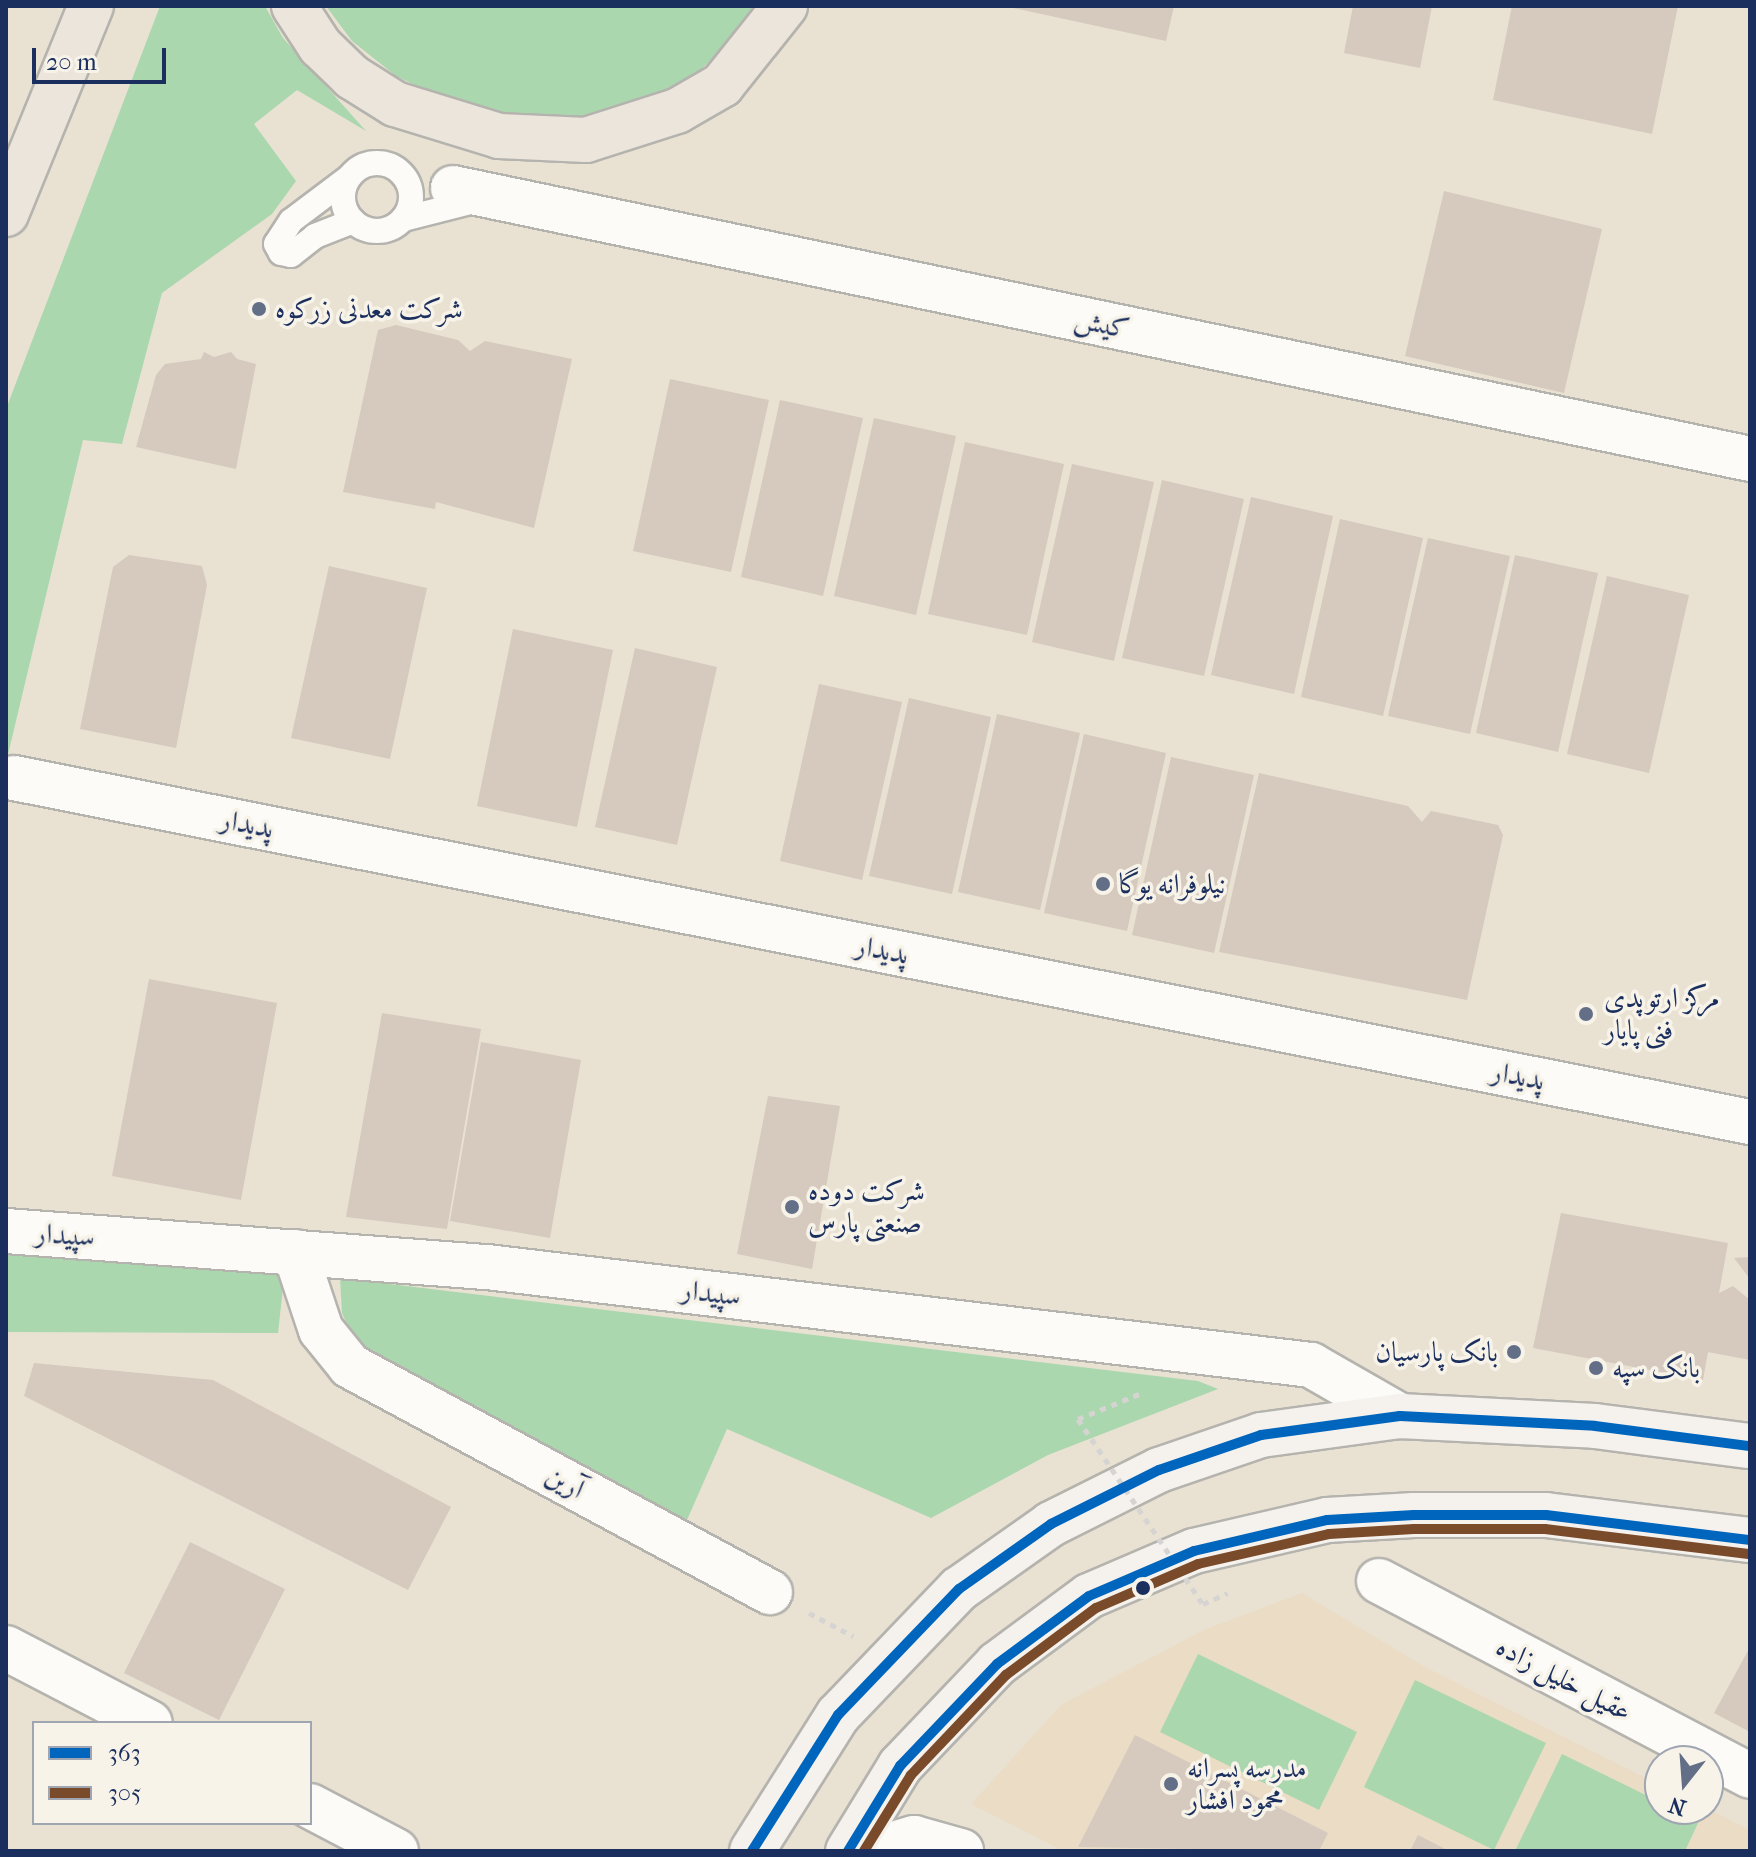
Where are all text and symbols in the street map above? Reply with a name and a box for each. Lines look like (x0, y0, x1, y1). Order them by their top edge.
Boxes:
scale bar (36, 32, 170, 82)
text: 20 m (46, 48, 97, 76)
place label: شرکت معدنی زرکوه (275, 292, 463, 326)
marker: شرکت معدنی زرکوه (250, 300, 268, 318)
street label: کیش (1071, 302, 1133, 346)
street label: پدیدار (217, 802, 277, 846)
place label: نیلوفرانه یوگا (1119, 867, 1226, 901)
marker: نیلوفرانه یوگا (1094, 875, 1112, 893)
street label: پدیدار (852, 928, 912, 972)
place label: مرکز ارتوپدی فنی پایار (1604, 981, 1720, 1047)
marker: مرکز ارتوپدی فنی پایار (1575, 1003, 1597, 1025)
street label: پدیدار (1488, 1054, 1548, 1098)
place label: شرکت دوده صنعتی پارس (808, 1174, 925, 1240)
marker: شرکت دوده صنعتی پارس (783, 1198, 801, 1216)
street label: سپیدار (34, 1216, 96, 1254)
street label: سپیدار (679, 1273, 743, 1313)
place label: بانک پارسیان (1375, 1335, 1498, 1369)
marker: بانک پارسیان (1505, 1343, 1523, 1361)
place label: بانک سپه (1612, 1351, 1700, 1385)
marker: بانک سپه (1587, 1359, 1605, 1377)
street label: آرین (540, 1458, 590, 1506)
unlabelled marker (1135, 1580, 1151, 1596)
street label: عقیل خلیل زاده (1491, 1629, 1637, 1729)
legend (32, 1721, 312, 1825)
text: 363 (108, 1739, 141, 1767)
north arrow (1644, 1745, 1724, 1825)
place label: مدرسه پسرانه محمود افشار (1187, 1751, 1307, 1817)
marker: مدرسه پسرانه محمود افشار (1162, 1775, 1180, 1793)
text: 305 (108, 1779, 141, 1807)
text: N (1666, 1791, 1689, 1821)

